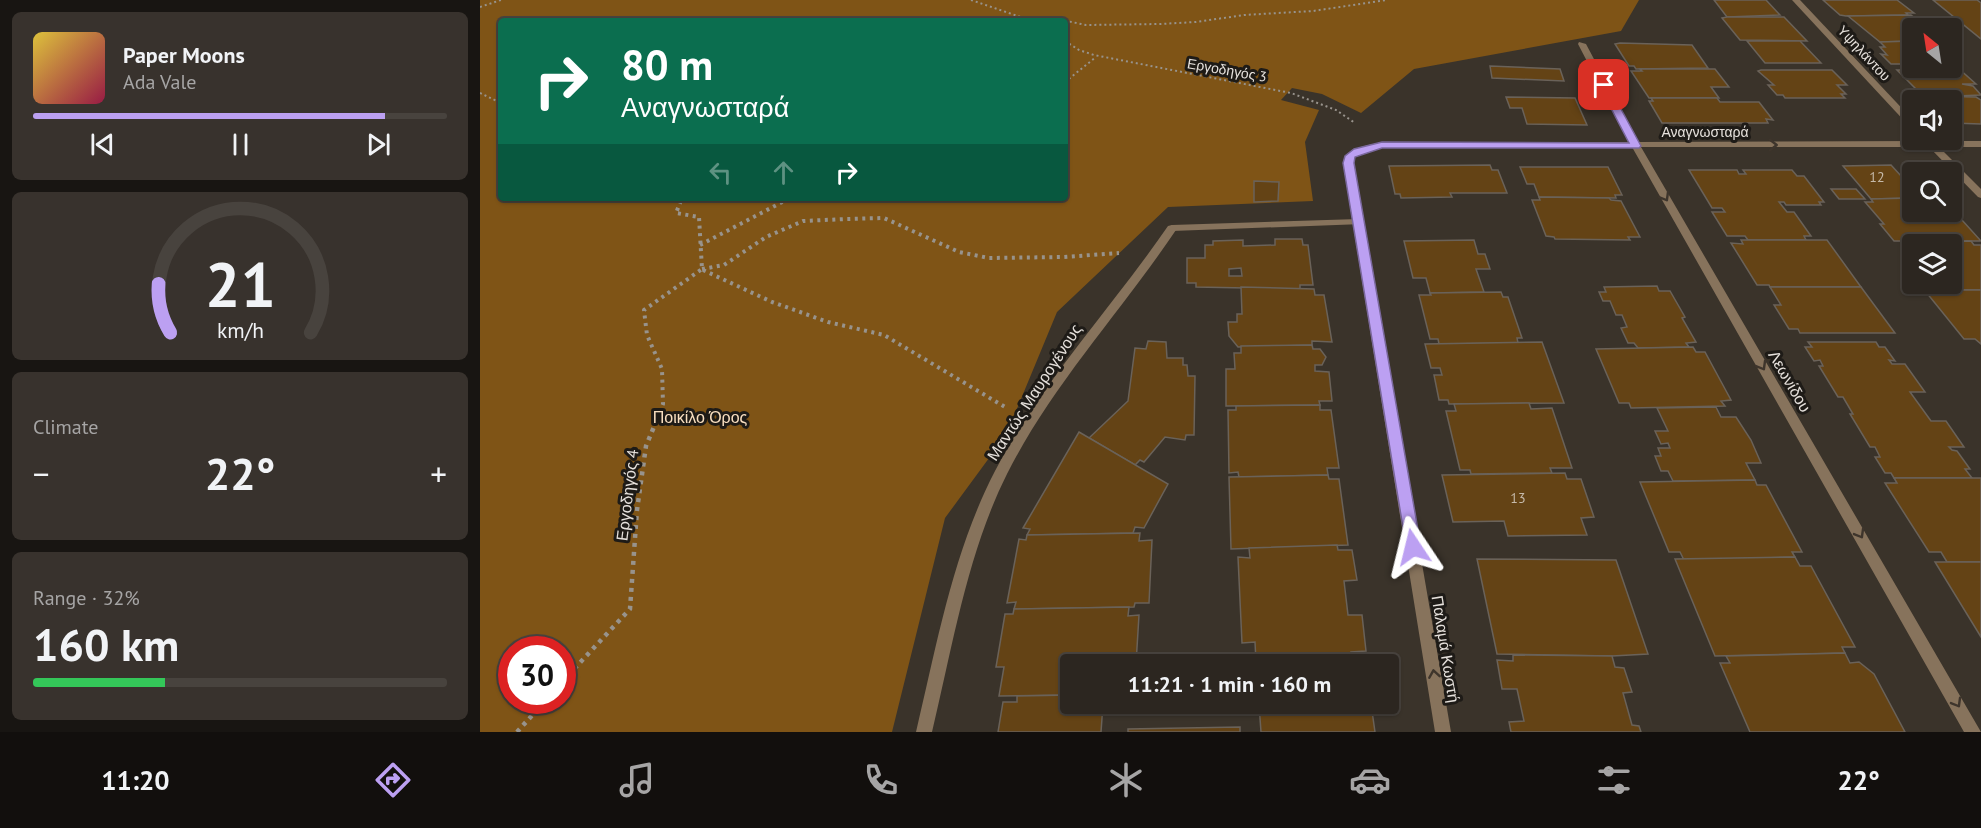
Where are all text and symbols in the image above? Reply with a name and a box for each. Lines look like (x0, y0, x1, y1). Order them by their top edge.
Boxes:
north arrow (1902, 18, 1962, 78)
map controls (1902, 18, 1962, 294)
street label: Υψηλάντου (1834, 21, 1894, 85)
text: 80 m (621, 37, 713, 92)
text: Paper Moons (123, 41, 245, 69)
icon: right (522, 42, 600, 120)
street label: Εργοδηγός 3 (1186, 54, 1268, 86)
pin (1578, 59, 1629, 110)
icon: arrive (1587, 68, 1620, 101)
text: Ada Vale (123, 69, 196, 95)
text: Αναγνωσταρά (621, 90, 789, 124)
button: sound (1902, 90, 1962, 150)
street label: Αναγνωσταρά (1661, 123, 1749, 141)
icon: previous (86, 128, 119, 161)
icon: pause (224, 128, 257, 161)
icon: next (362, 128, 395, 161)
one-way arrow (1768, 139, 1777, 151)
icon: left (704, 156, 737, 189)
icon: ahead (767, 156, 800, 189)
icon: right (830, 156, 863, 189)
button: search (1902, 162, 1962, 222)
house number: 12 (1869, 168, 1885, 186)
one-way arrow (1658, 190, 1669, 201)
button: layers (1902, 234, 1962, 294)
text: 21 (205, 243, 275, 324)
text: km/h (216, 316, 263, 344)
street label: Μαντώς Μαυρογένους (982, 320, 1086, 464)
street label: Λεωνίδου (1764, 346, 1816, 416)
one-way arrow (1755, 359, 1766, 370)
park label: Ποικίλο Όρος (653, 407, 748, 427)
text: Climate (33, 414, 99, 440)
text: 22° (205, 444, 275, 502)
street label: Εργοδηγός 4 (611, 448, 643, 542)
text: − (33, 452, 50, 495)
text: + (430, 452, 447, 495)
house number: 13 (1510, 489, 1526, 507)
position arrow (1381, 515, 1445, 579)
one-way arrow (1852, 528, 1864, 539)
text: Range · 32% (33, 585, 140, 611)
street label: Παλαμά Κωστή (1428, 594, 1464, 704)
text: 160 km (33, 615, 179, 673)
speed limit sign: 30 (498, 636, 576, 714)
text: 11:21 · 1 min · 160 m (1128, 670, 1331, 698)
one-way arrow (1428, 670, 1440, 679)
one-way arrow (1950, 697, 1961, 707)
icon: directions (372, 759, 414, 801)
icon: music (616, 759, 658, 801)
icon: phone (860, 759, 902, 801)
icon: climate (1105, 759, 1147, 801)
icon: car (1349, 759, 1391, 801)
icon: filters (1593, 759, 1635, 801)
text: 11:20 (101, 763, 170, 797)
text: 22° (1837, 763, 1880, 797)

